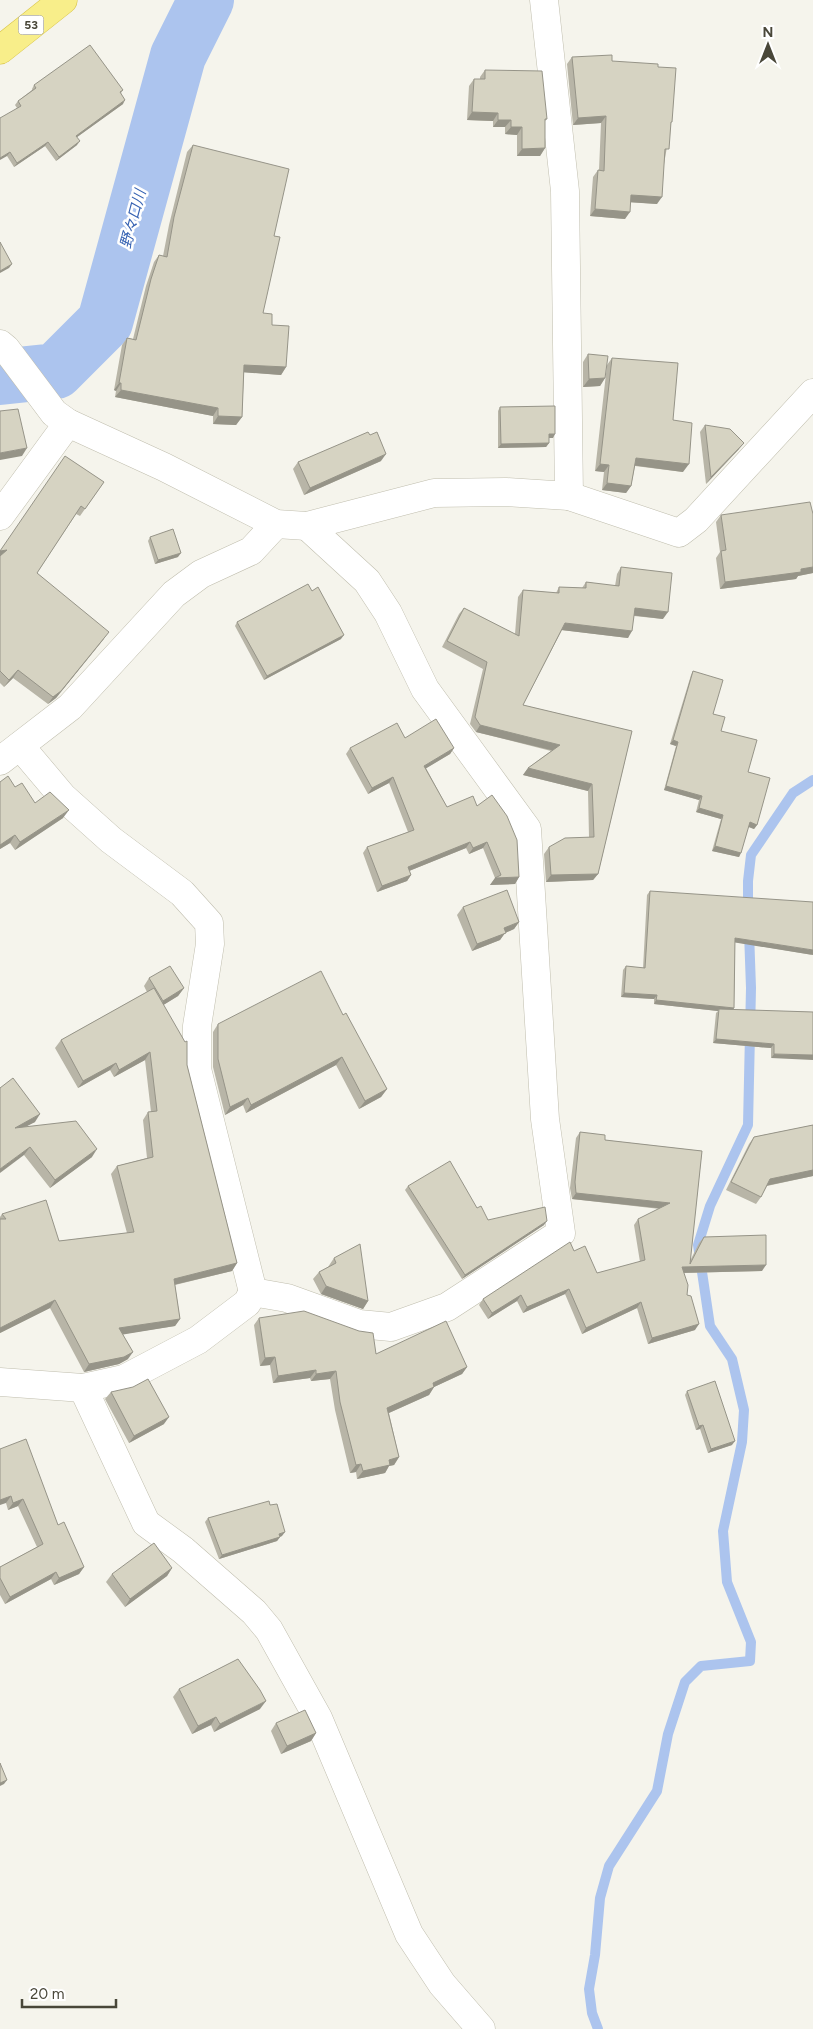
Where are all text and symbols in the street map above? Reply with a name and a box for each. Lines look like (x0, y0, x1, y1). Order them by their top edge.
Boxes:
road number: 53 (18, 16, 44, 34)
north arrow (743, 20, 793, 70)
text: N (763, 24, 773, 41)
water label: 野々口川 (117, 186, 150, 250)
scale bar (22, 1976, 116, 2008)
text: 20 m (30, 1985, 64, 2003)

